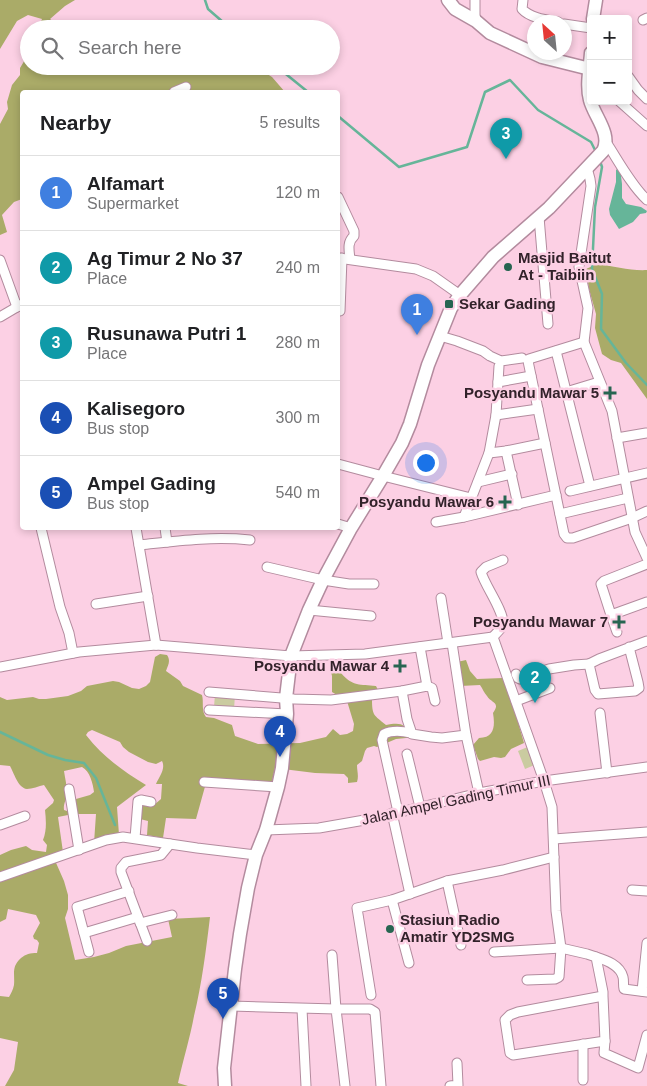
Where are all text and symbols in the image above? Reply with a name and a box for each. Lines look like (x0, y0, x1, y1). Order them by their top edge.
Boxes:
north arrow (527, 15, 572, 60)
map controls (587, 15, 632, 105)
button: + (587, 15, 632, 60)
search box (20, 20, 340, 75)
icon: search (38, 34, 66, 62)
text: Search here (78, 37, 182, 58)
button: − (587, 60, 632, 105)
text: Nearby (40, 111, 111, 134)
text: 5 results (260, 114, 320, 131)
pin: 3 (490, 118, 522, 159)
text: Alfamart (87, 173, 164, 194)
text: 1 (52, 184, 60, 201)
text: 120 m (276, 184, 320, 201)
text: Supermarket (87, 195, 179, 212)
text: Ag Timur 2 No 37 (87, 248, 243, 269)
place label: Masjid Baitut At - Taibiin (518, 249, 611, 283)
text: 2 (52, 259, 60, 276)
text: 240 m (276, 259, 320, 276)
marker: Masjid Baitut At - Taibiin (502, 261, 514, 273)
text: Place (87, 270, 127, 287)
pin: 1 (401, 294, 433, 335)
place label: Sekar Gading (459, 295, 556, 312)
marker: Sekar Gading (443, 298, 455, 310)
text: Rusunawa Putri 1 (87, 323, 246, 344)
text: 3 (52, 334, 60, 351)
text: 280 m (276, 334, 320, 351)
text: Place (87, 345, 127, 362)
place label: Posyandu Mawar 5 (464, 384, 599, 401)
marker: Posyandu Mawar 5 (603, 386, 617, 400)
text: Kalisegoro (87, 398, 185, 419)
text: 4 (52, 409, 60, 426)
text: 300 m (276, 409, 320, 426)
text: Bus stop (87, 420, 149, 437)
your location (413, 450, 439, 476)
text: Ampel Gading (87, 473, 216, 494)
text: 5 (52, 484, 60, 501)
text: 540 m (276, 484, 320, 501)
place label: Posyandu Mawar 6 (359, 493, 494, 510)
text: Bus stop (87, 495, 149, 512)
marker: Posyandu Mawar 6 (498, 495, 512, 509)
place label: Posyandu Mawar 7 (473, 613, 608, 630)
marker: Posyandu Mawar 7 (612, 615, 626, 629)
place label: Posyandu Mawar 4 (254, 657, 390, 674)
marker: Posyandu Mawar 4 (393, 659, 407, 673)
pin: 2 (519, 662, 551, 703)
pin: 4 (264, 716, 296, 757)
street label: Jalan Ampel Gading Timur III (360, 771, 552, 828)
place label: Stasiun Radio Amatir YD2SMG (400, 911, 515, 945)
marker: Stasiun Radio Amatir YD2SMG (384, 923, 396, 935)
pin: 5 (207, 978, 239, 1019)

